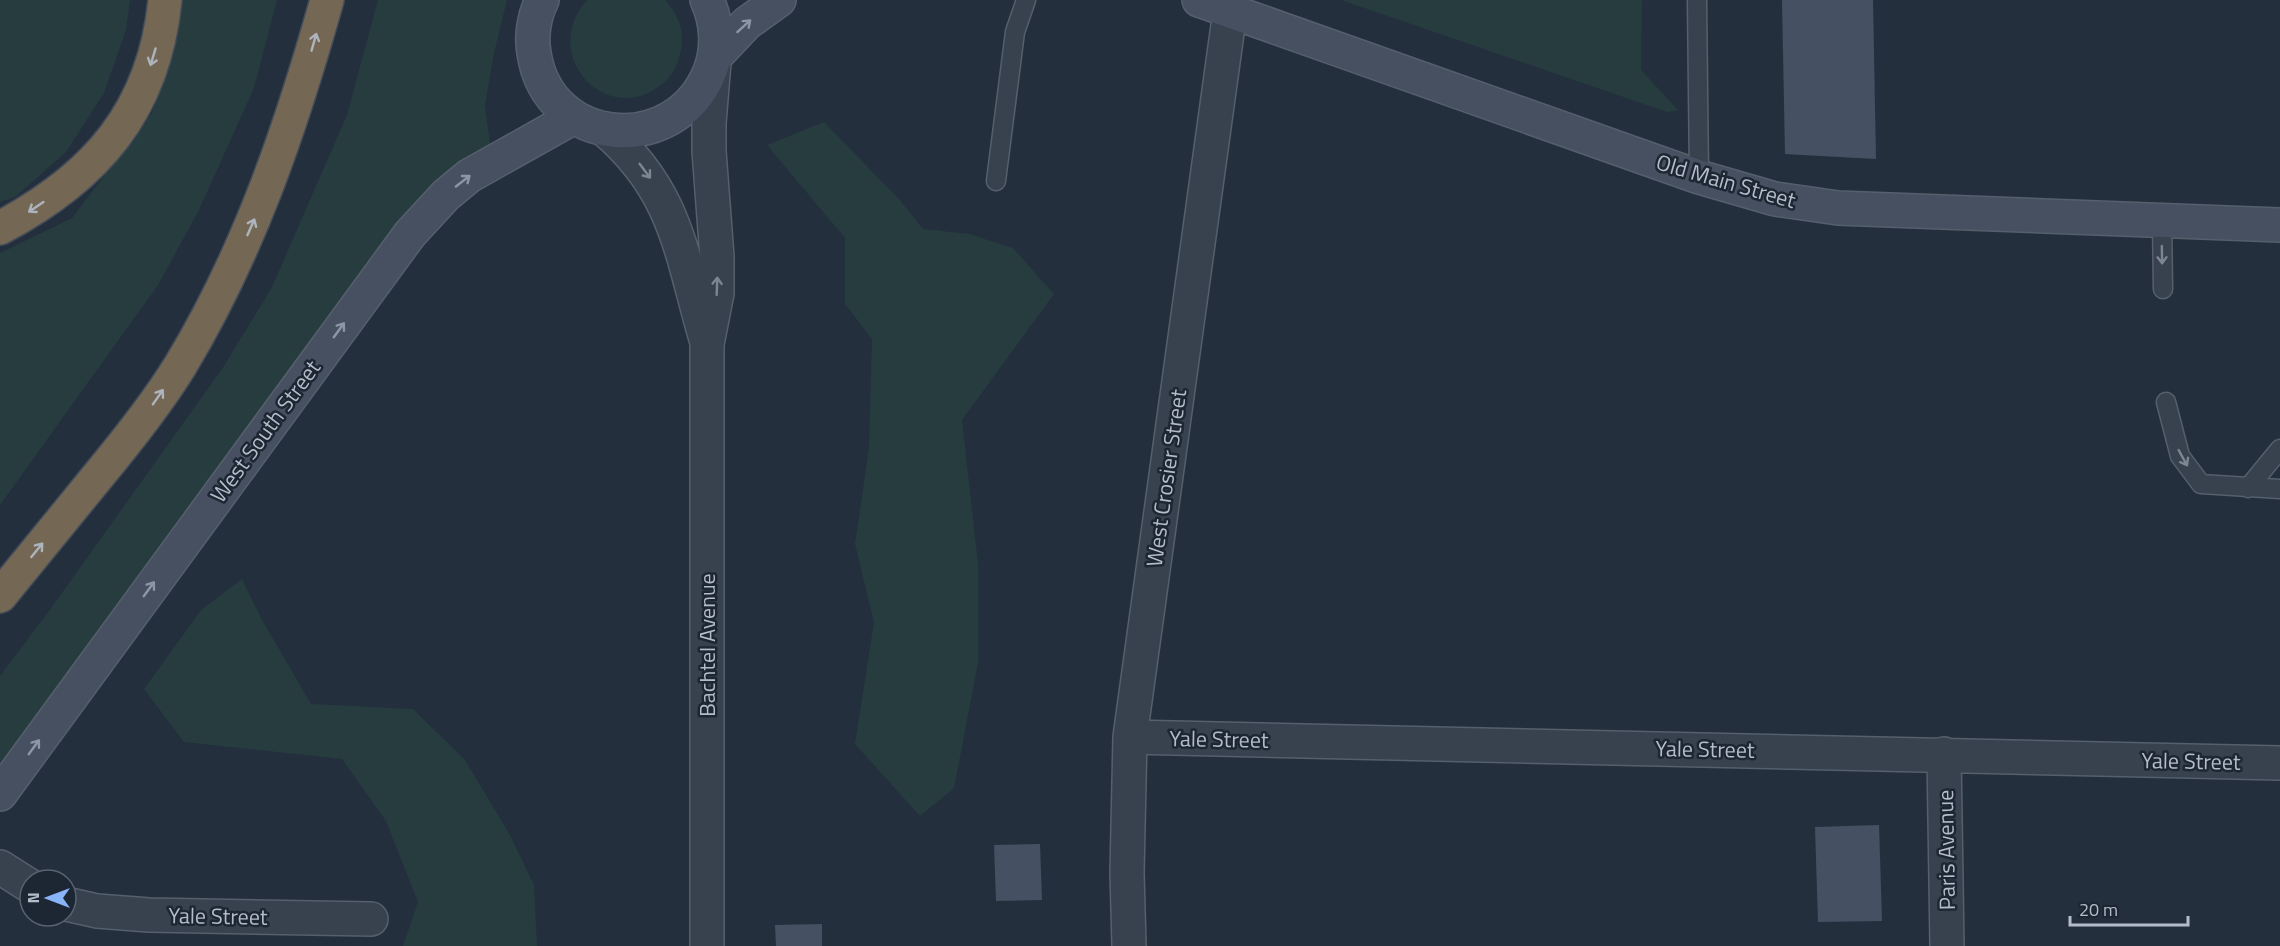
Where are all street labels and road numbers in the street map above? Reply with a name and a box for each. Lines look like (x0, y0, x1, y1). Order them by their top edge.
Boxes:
street label: Old Main Street (1652, 145, 1800, 217)
street label: West South Street (201, 352, 329, 509)
street label: West Crosier Street (1137, 387, 1195, 569)
street label: Bachtel Avenue (690, 573, 724, 717)
street label: Yale Street (1169, 721, 1269, 757)
street label: Yale Street (1655, 731, 1755, 767)
street label: Yale Street (2141, 743, 2241, 779)
street label: Paris Avenue (1928, 790, 1964, 910)
street label: Yale Street (168, 898, 268, 934)

